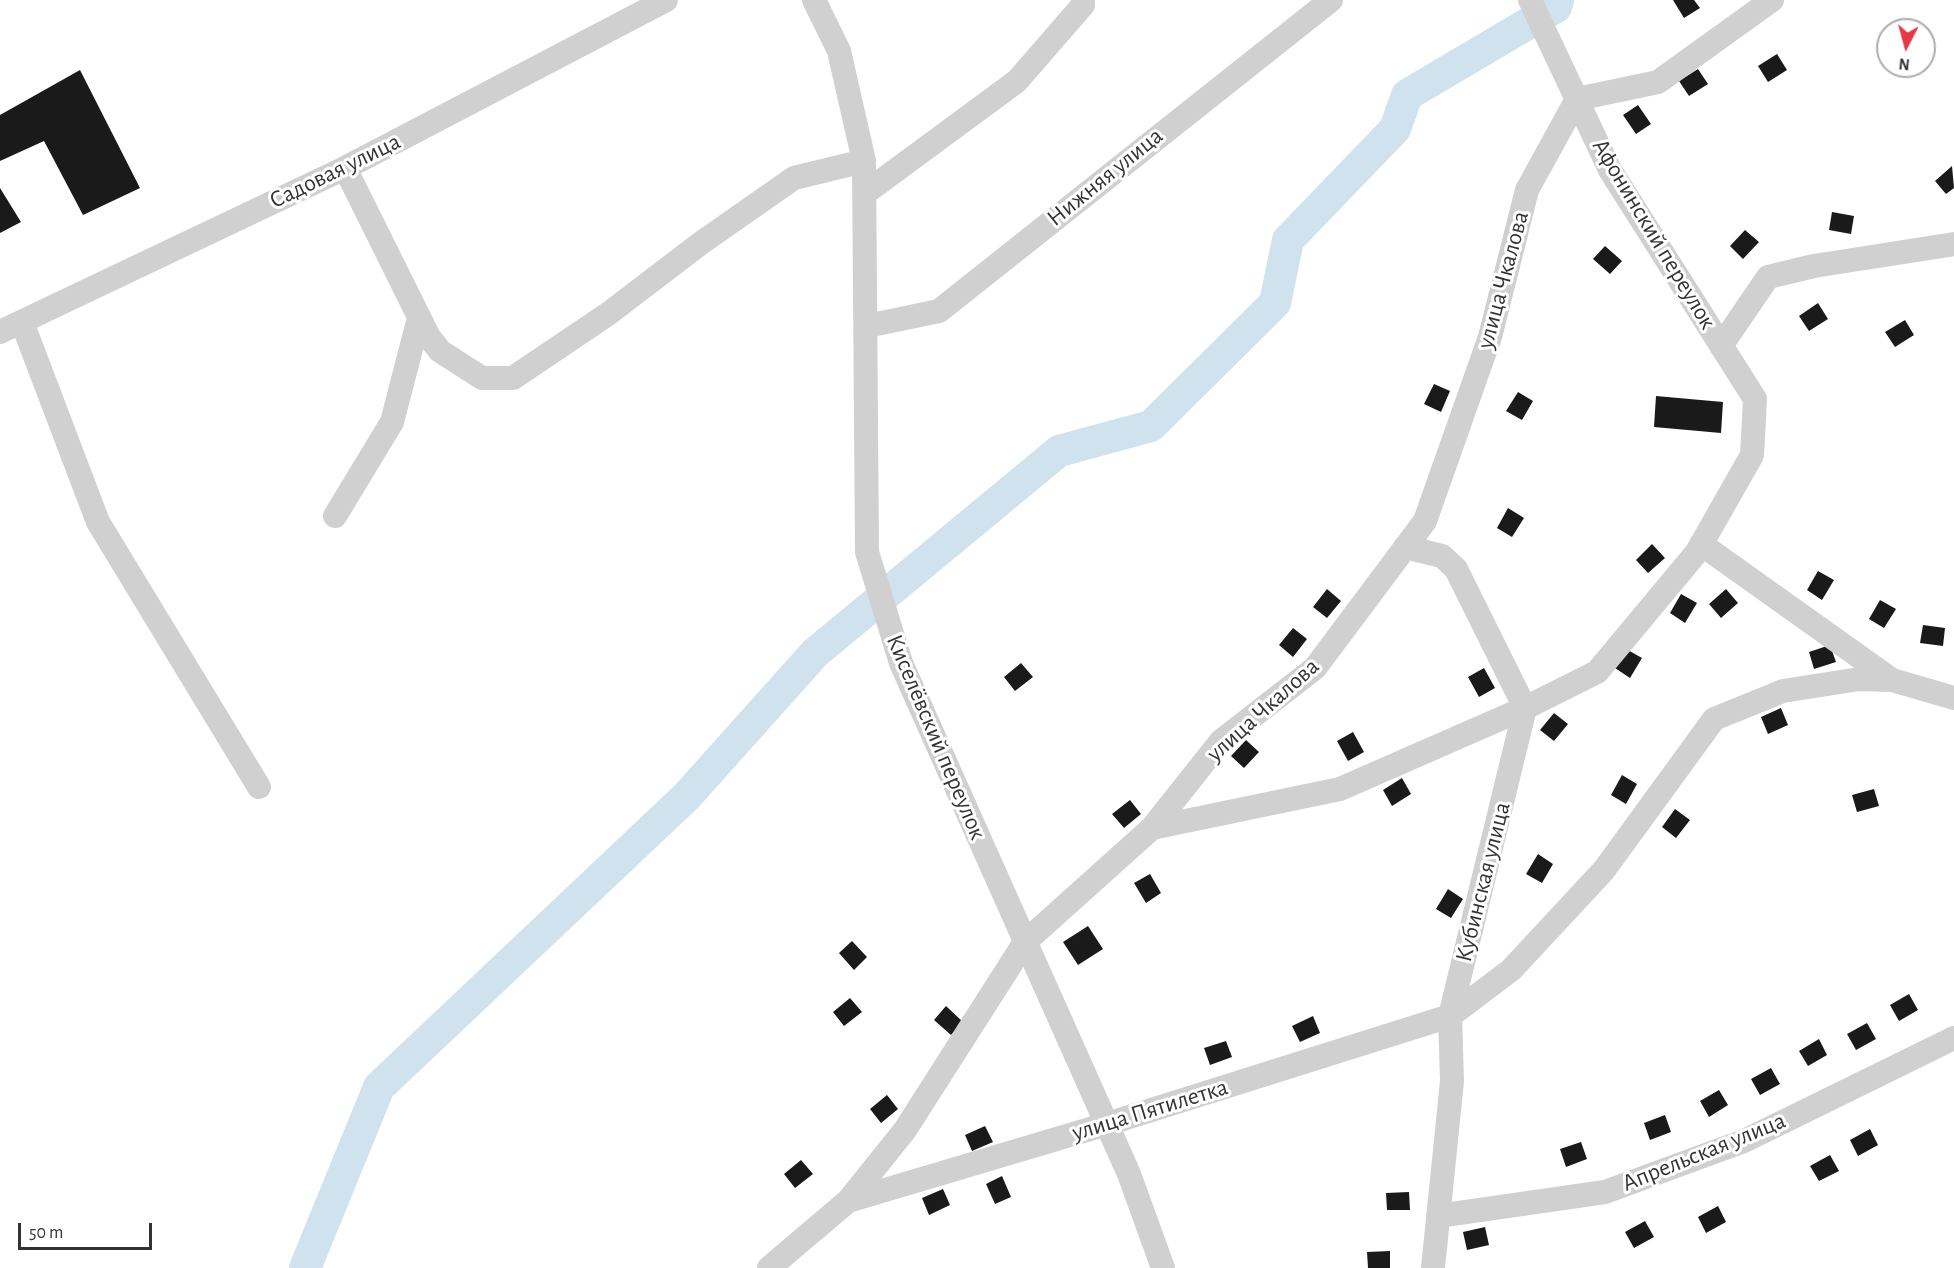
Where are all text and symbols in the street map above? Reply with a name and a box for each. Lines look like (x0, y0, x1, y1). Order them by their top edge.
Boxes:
north arrow (1876, 18, 1936, 78)
text: N (1898, 55, 1911, 72)
street label: Нижняя улица (1041, 121, 1169, 233)
street label: Садовая улица (265, 127, 405, 215)
street label: Афонинский переулок (1586, 134, 1722, 334)
street label: улица Чкалова (1471, 208, 1535, 352)
street label: Киселёвский переулок (880, 630, 992, 844)
street label: улица Чкалова (1201, 652, 1325, 768)
street label: Кубинская улица (1449, 799, 1517, 965)
street label: улица Пятилетка (1069, 1073, 1231, 1147)
street label: Апрельская улица (1618, 1106, 1790, 1198)
scale bar (21, 1211, 154, 1249)
text: 50 m (29, 1224, 63, 1242)

